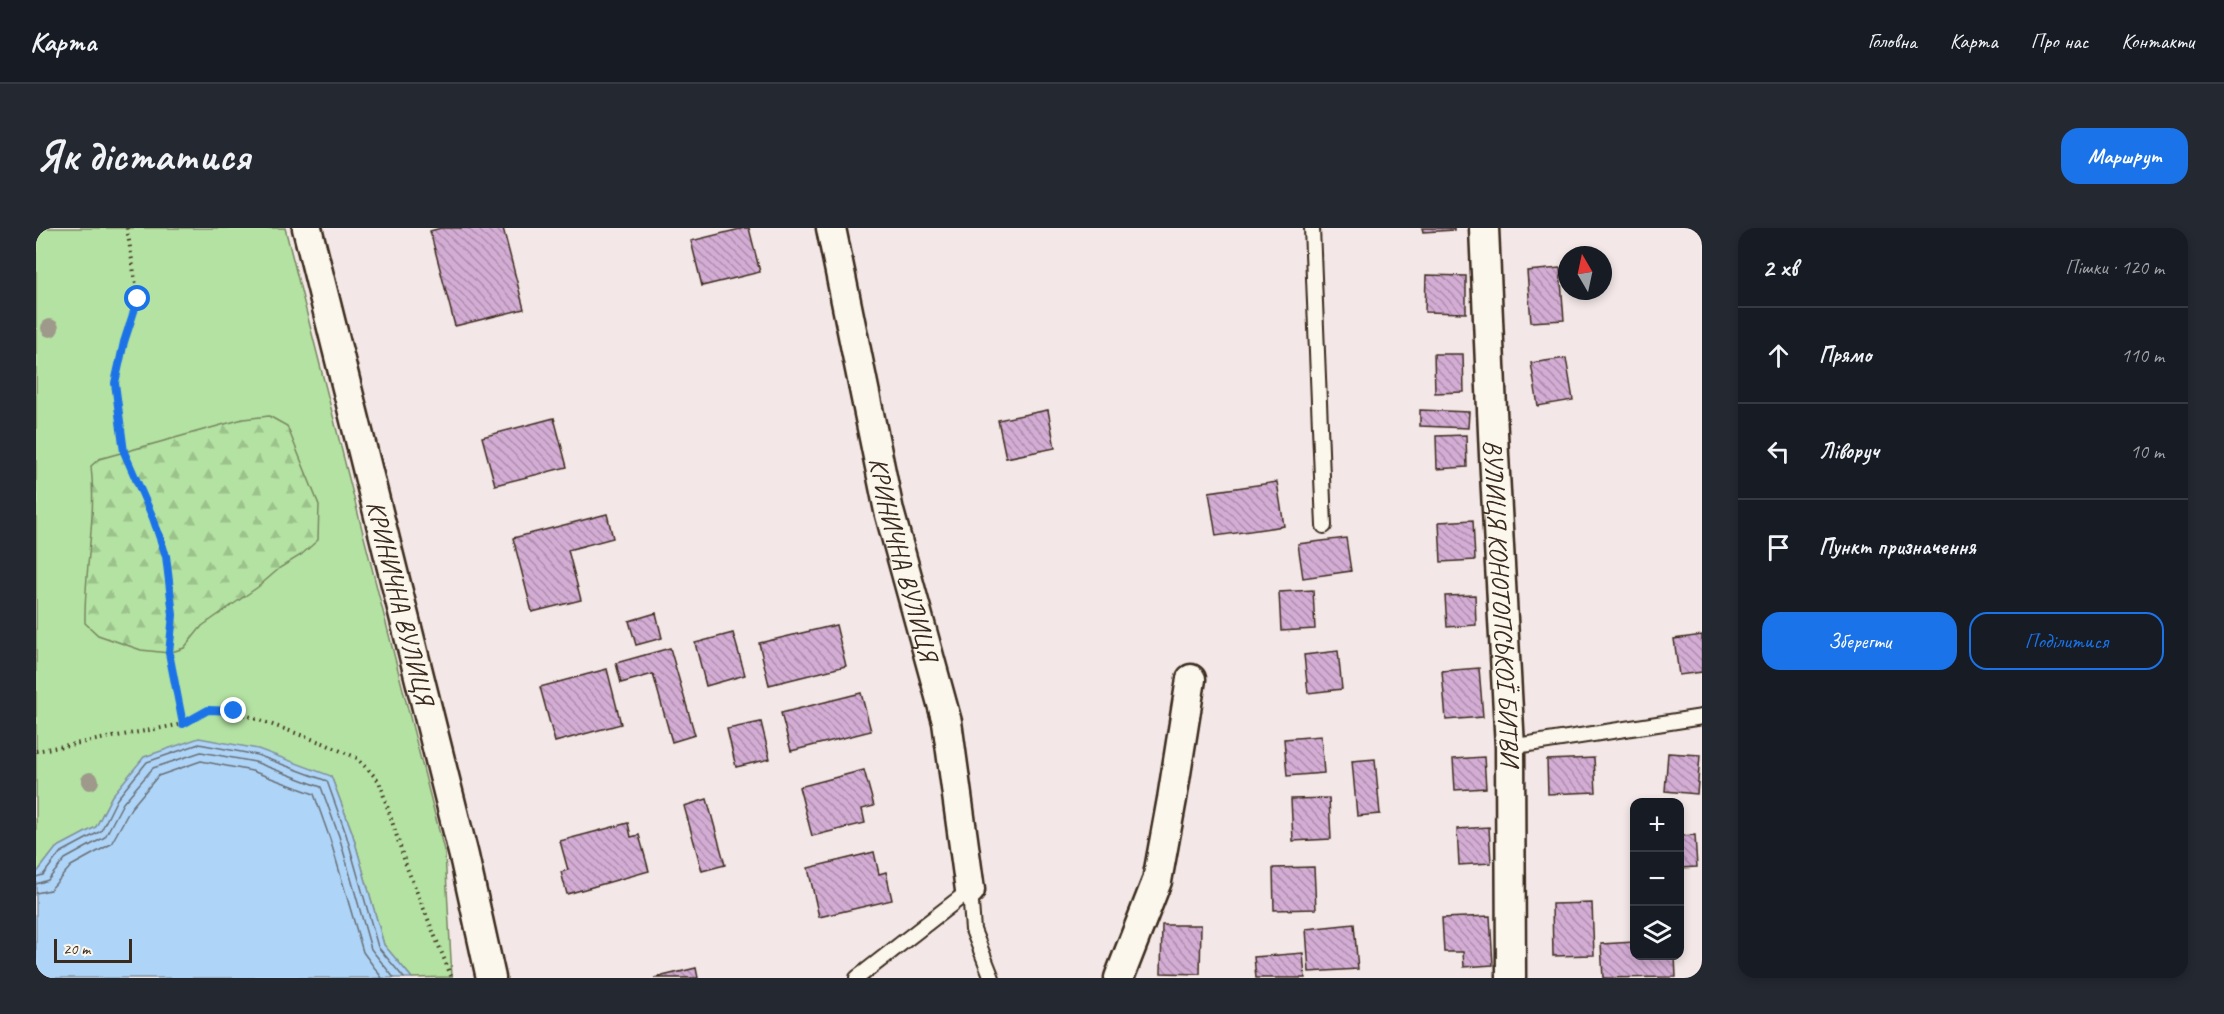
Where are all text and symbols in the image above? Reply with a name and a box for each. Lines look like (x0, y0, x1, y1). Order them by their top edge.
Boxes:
text: Карта (30, 24, 97, 59)
text: Головна (1868, 28, 1917, 54)
text: Карта (1950, 28, 1998, 54)
text: Про нас (2031, 28, 2088, 54)
text: Контакти (2121, 28, 2194, 54)
button: Маршрут (2061, 128, 2188, 184)
text: Як дістатися (36, 130, 250, 183)
north arrow (1558, 246, 1612, 300)
text: 2 хв (1762, 251, 1797, 284)
text: Пішки · 120 m (2065, 255, 2164, 280)
route start (124, 285, 150, 311)
icon: ahead (1762, 339, 1795, 372)
text: Прямо (1819, 341, 1871, 369)
text: 110 m (2121, 343, 2164, 368)
icon: left (1762, 435, 1795, 468)
text: Ліворуч (1819, 437, 1879, 465)
street label: ВУЛИЦЯ КОНОТОПСЬКОЇ БИТВИ (1477, 439, 1527, 769)
text: 10 m (2130, 439, 2164, 464)
street label: КРИНИЧНА ВУЛИЦЯ (862, 454, 947, 668)
street label: КРИНИЧНА ВУЛИЦЯ (359, 497, 443, 712)
icon: arrive (1762, 531, 1795, 564)
text: Пункт призначення (1819, 533, 1976, 561)
button: Зберегти (1762, 612, 1957, 670)
button: Поділитися (1969, 612, 2164, 670)
route end (220, 697, 246, 723)
map controls (1630, 798, 1684, 960)
button: + (1630, 798, 1684, 852)
button: − (1630, 852, 1684, 906)
button: layers (1630, 906, 1684, 960)
scale bar (54, 936, 132, 964)
text: 20 m (63, 939, 90, 959)

